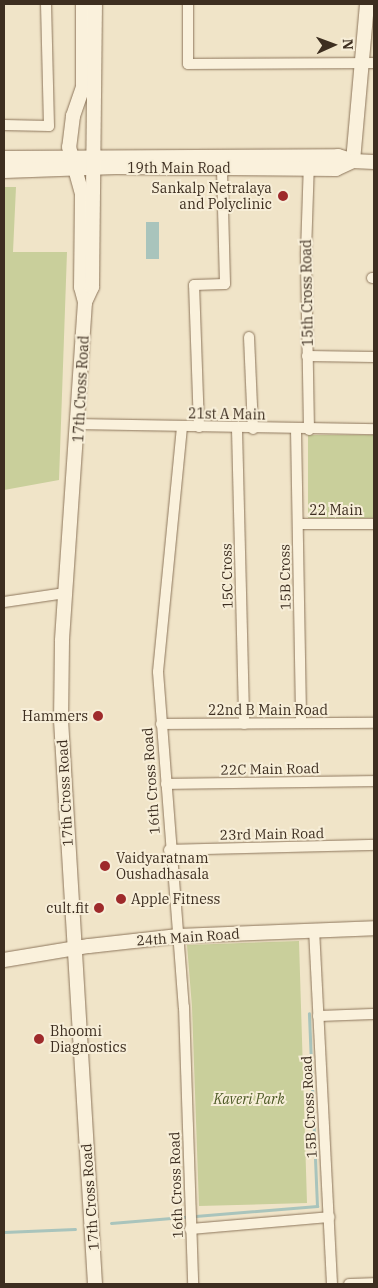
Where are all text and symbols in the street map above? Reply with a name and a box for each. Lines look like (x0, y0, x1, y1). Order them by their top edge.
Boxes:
north arrow (308, 20, 358, 70)
text: N (339, 39, 357, 50)
street label: 19th Main Road (127, 160, 231, 176)
place label: Sankalp Netralaya and Polyclinic (152, 180, 272, 212)
marker: Sankalp Netralaya and Polyclinic (276, 189, 290, 203)
street label: 15th Cross Road (298, 239, 316, 347)
street label: 17th Cross Road (70, 335, 92, 443)
street label: 21st A Main (188, 405, 266, 423)
street label: 22 Main (309, 502, 363, 518)
street label: 15C Cross (218, 543, 236, 609)
street label: 15B Cross (276, 544, 294, 610)
street label: 22nd B Main Road (208, 702, 328, 718)
place label: Hammers (22, 708, 88, 724)
marker: Hammers (92, 710, 104, 722)
street label: 16th Cross Road (139, 727, 163, 835)
street label: 17th Cross Road (54, 739, 76, 847)
street label: 22C Main Road (220, 760, 320, 778)
street label: 23rd Main Road (220, 825, 324, 843)
place label: Vaidyaratnam Oushadhasala (116, 850, 209, 882)
marker: Vaidyaratnam Oushadhasala (98, 859, 112, 873)
place label: Apple Fitness (131, 891, 220, 907)
marker: Apple Fitness (115, 893, 127, 905)
place label: cult.fit (46, 900, 89, 916)
marker: cult.fit (93, 902, 105, 914)
street label: 24th Main Road (136, 925, 240, 949)
place label: Bhoomi Diagnostics (50, 1023, 126, 1056)
marker: Bhoomi Diagnostics (32, 1032, 46, 1046)
street label: 15B Cross Road (298, 1055, 320, 1159)
park label: Kaveri Park (213, 1091, 285, 1107)
street label: 16th Cross Road (166, 1131, 186, 1239)
street label: 17th Cross Road (78, 1143, 102, 1251)

